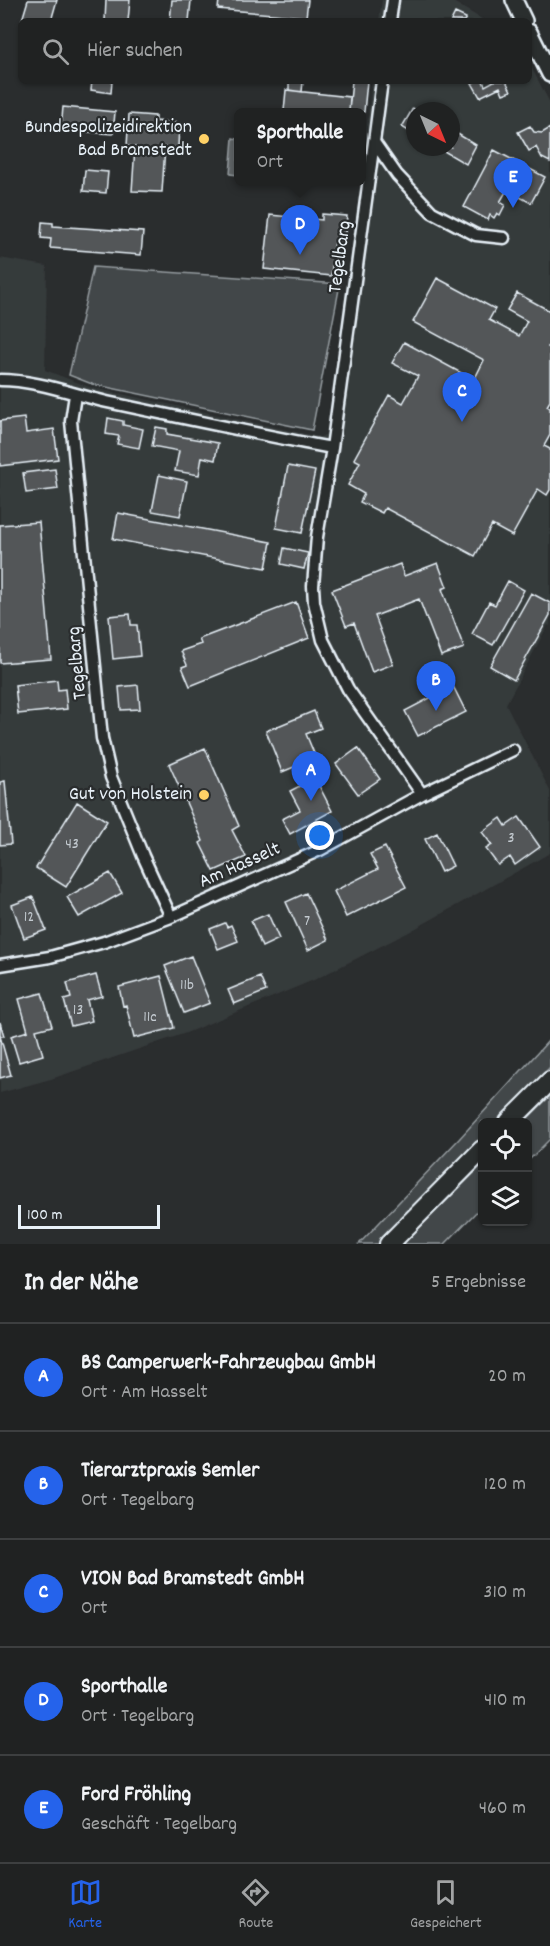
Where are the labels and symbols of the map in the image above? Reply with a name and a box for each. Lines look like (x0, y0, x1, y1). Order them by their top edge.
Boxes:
north arrow (406, 102, 460, 156)
place label: Bundespolizeidirektion Bad Bramstedt (25, 114, 192, 165)
marker: Bundespolizeidirektion Bad Bramstedt (197, 132, 211, 146)
pin: E (494, 158, 532, 208)
pin: D (280, 206, 320, 255)
street label: Tegelbarg (322, 219, 360, 295)
pin: C (442, 372, 482, 422)
street label: Tegelbarg (61, 625, 95, 701)
pin: B (416, 662, 456, 711)
pin: A (292, 752, 330, 801)
place label: Gut von Holstein (69, 781, 192, 809)
marker: Gut von Holstein (197, 788, 211, 802)
your location (305, 821, 334, 850)
house number: 3 (507, 827, 515, 850)
house number: 43 (65, 833, 79, 856)
street label: Am Hasselt (195, 836, 285, 896)
house number: 12 (24, 906, 34, 929)
house number: 7 (304, 910, 310, 933)
house number: 11b (180, 974, 194, 997)
house number: 13 (73, 999, 83, 1022)
house number: 11c (143, 1006, 157, 1029)
scale bar (18, 1202, 160, 1230)

